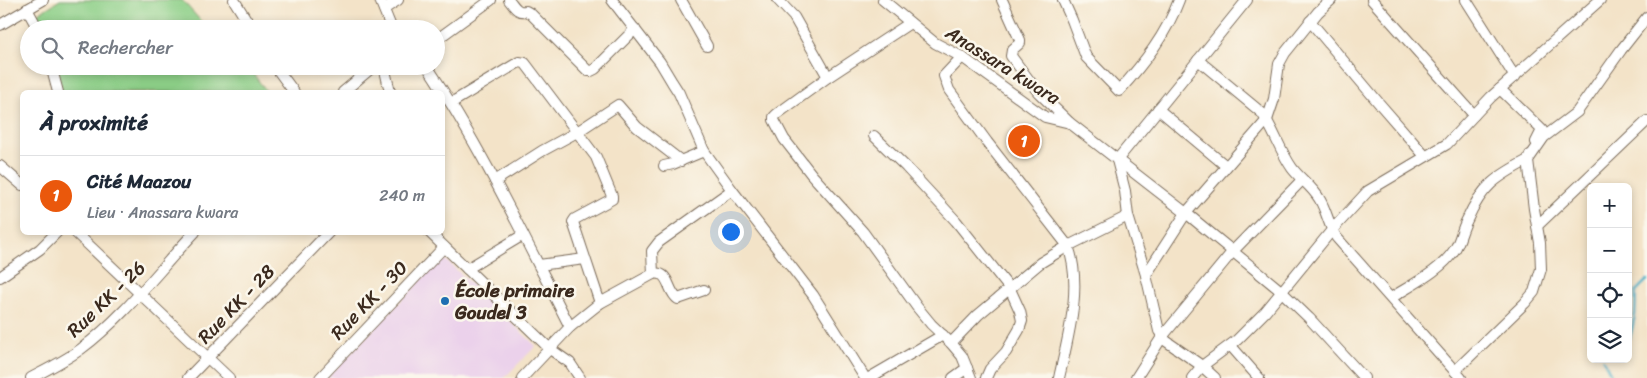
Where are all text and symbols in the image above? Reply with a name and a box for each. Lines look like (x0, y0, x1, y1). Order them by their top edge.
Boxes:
street label: Anassara kwara (938, 16, 1068, 114)
search box (20, 20, 445, 75)
text: Rechercher (78, 31, 173, 64)
icon: search (38, 34, 66, 62)
text: À proximité (40, 104, 148, 142)
pin: 1 (1008, 122, 1040, 160)
text: Cité Maazou (87, 165, 191, 198)
text: 1 (53, 181, 59, 210)
text: 240 m (379, 181, 425, 210)
map controls (1587, 183, 1632, 363)
button: + (1587, 183, 1632, 228)
text: Lieu · Anassara kwara (87, 198, 238, 227)
your location (718, 219, 744, 245)
button: − (1587, 228, 1632, 273)
street label: Rue KK - 26 (59, 252, 153, 346)
street label: Rue KK - 30 (322, 252, 416, 348)
street label: Rue KK - 28 (189, 256, 283, 352)
button: locate (1587, 273, 1632, 318)
place label: École primaire Goudel 3 (454, 274, 575, 329)
marker: École primaire Goudel 3 (439, 295, 451, 307)
button: layers (1587, 318, 1632, 363)

